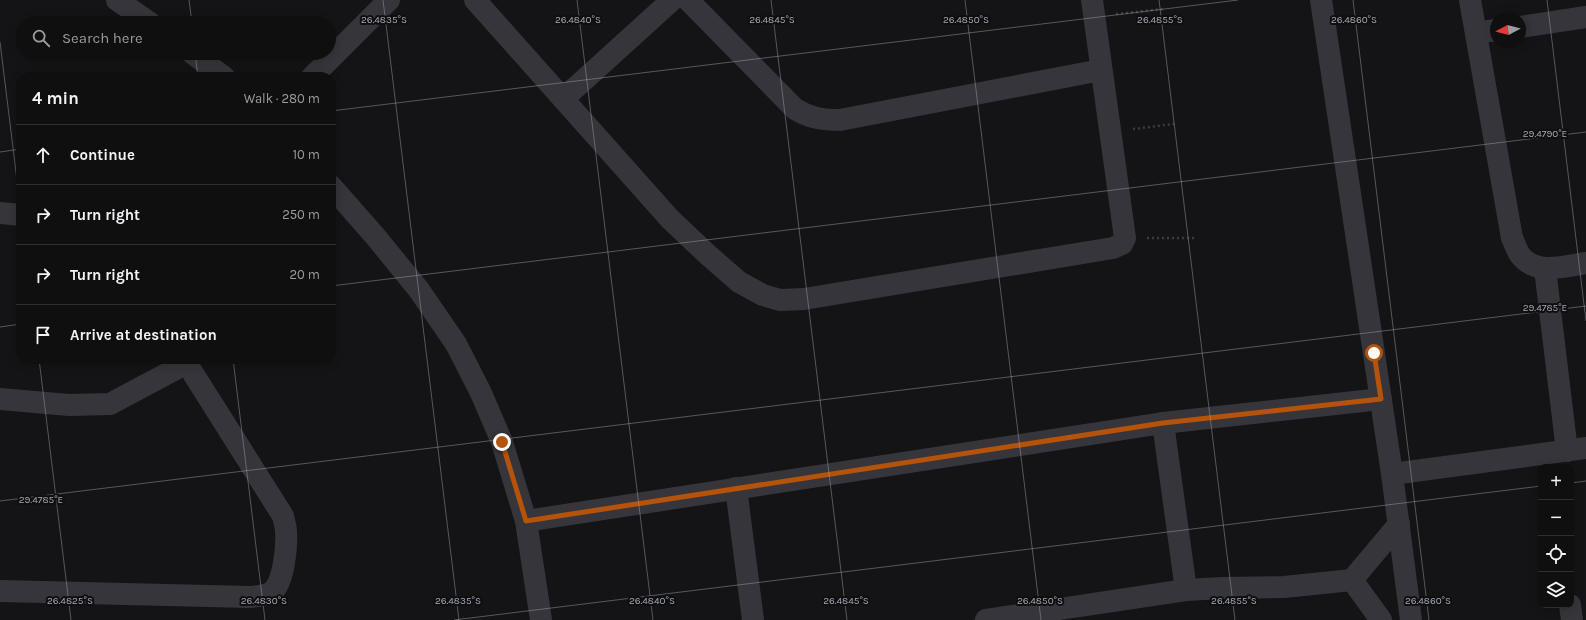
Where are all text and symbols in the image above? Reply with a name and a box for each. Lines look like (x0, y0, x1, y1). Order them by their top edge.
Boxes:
north arrow (1490, 12, 1526, 48)
text: 26.4835°S (361, 14, 407, 26)
text: 26.4840°S (555, 14, 601, 26)
text: 26.4845°S (749, 14, 795, 26)
text: 26.4850°S (943, 14, 989, 26)
text: 26.4855°S (1137, 14, 1183, 26)
text: 26.4860°S (1331, 14, 1377, 26)
search box (16, 16, 336, 60)
icon: search (30, 27, 52, 49)
text: Search here (62, 29, 143, 47)
text: 4 min (32, 88, 79, 108)
text: Walk · 280 m (244, 91, 320, 106)
text: 29.4790°E (1523, 128, 1567, 140)
icon: ahead (32, 144, 54, 166)
text: Continue (70, 146, 135, 164)
text: 10 m (293, 147, 320, 162)
icon: right (32, 204, 54, 226)
text: Turn right (70, 206, 140, 224)
text: 250 m (282, 207, 320, 222)
icon: right (32, 264, 54, 286)
text: Turn right (70, 266, 140, 284)
text: 20 m (290, 267, 320, 282)
text: 29.4785°E (1523, 302, 1567, 314)
icon: arrive (32, 324, 54, 346)
text: Arrive at destination (70, 326, 217, 344)
route start (1365, 344, 1383, 362)
route end (493, 433, 511, 451)
map controls (1538, 464, 1574, 608)
button: + (1538, 464, 1574, 500)
text: 29.4785°E (19, 494, 63, 506)
button: − (1538, 500, 1574, 536)
button: locate (1538, 536, 1574, 572)
button: layers (1538, 572, 1574, 608)
text: 26.4825°S (47, 595, 93, 607)
text: 26.4830°S (241, 595, 287, 607)
text: 26.4835°S (435, 595, 481, 607)
text: 26.4840°S (629, 595, 675, 607)
text: 26.4845°S (823, 595, 869, 607)
text: 26.4850°S (1017, 595, 1063, 607)
text: 26.4855°S (1211, 595, 1257, 607)
text: 26.4860°S (1405, 595, 1451, 607)

